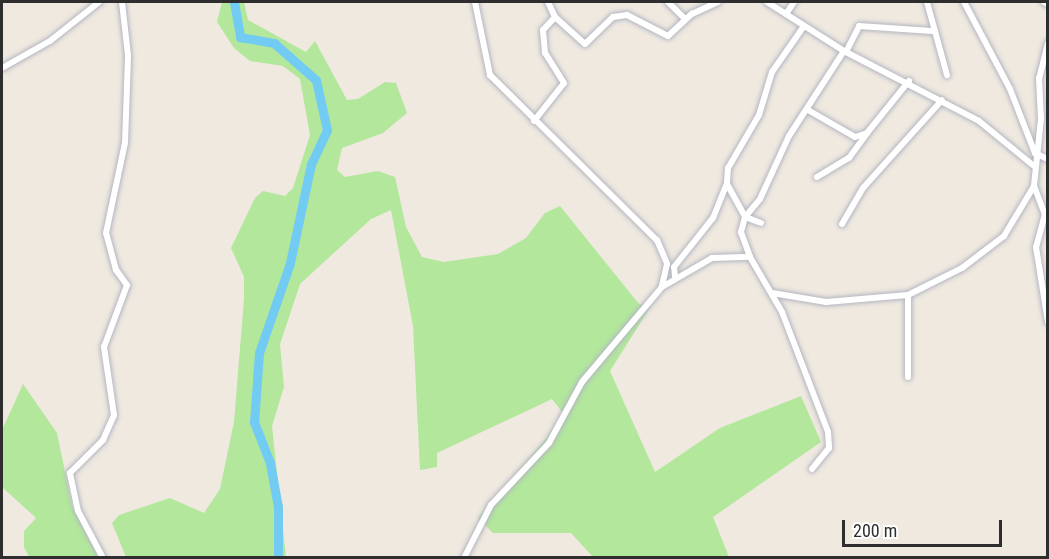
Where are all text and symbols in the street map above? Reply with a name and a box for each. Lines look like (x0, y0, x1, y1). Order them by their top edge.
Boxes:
scale bar (845, 508, 1006, 546)
text: 200 m (853, 520, 897, 541)

